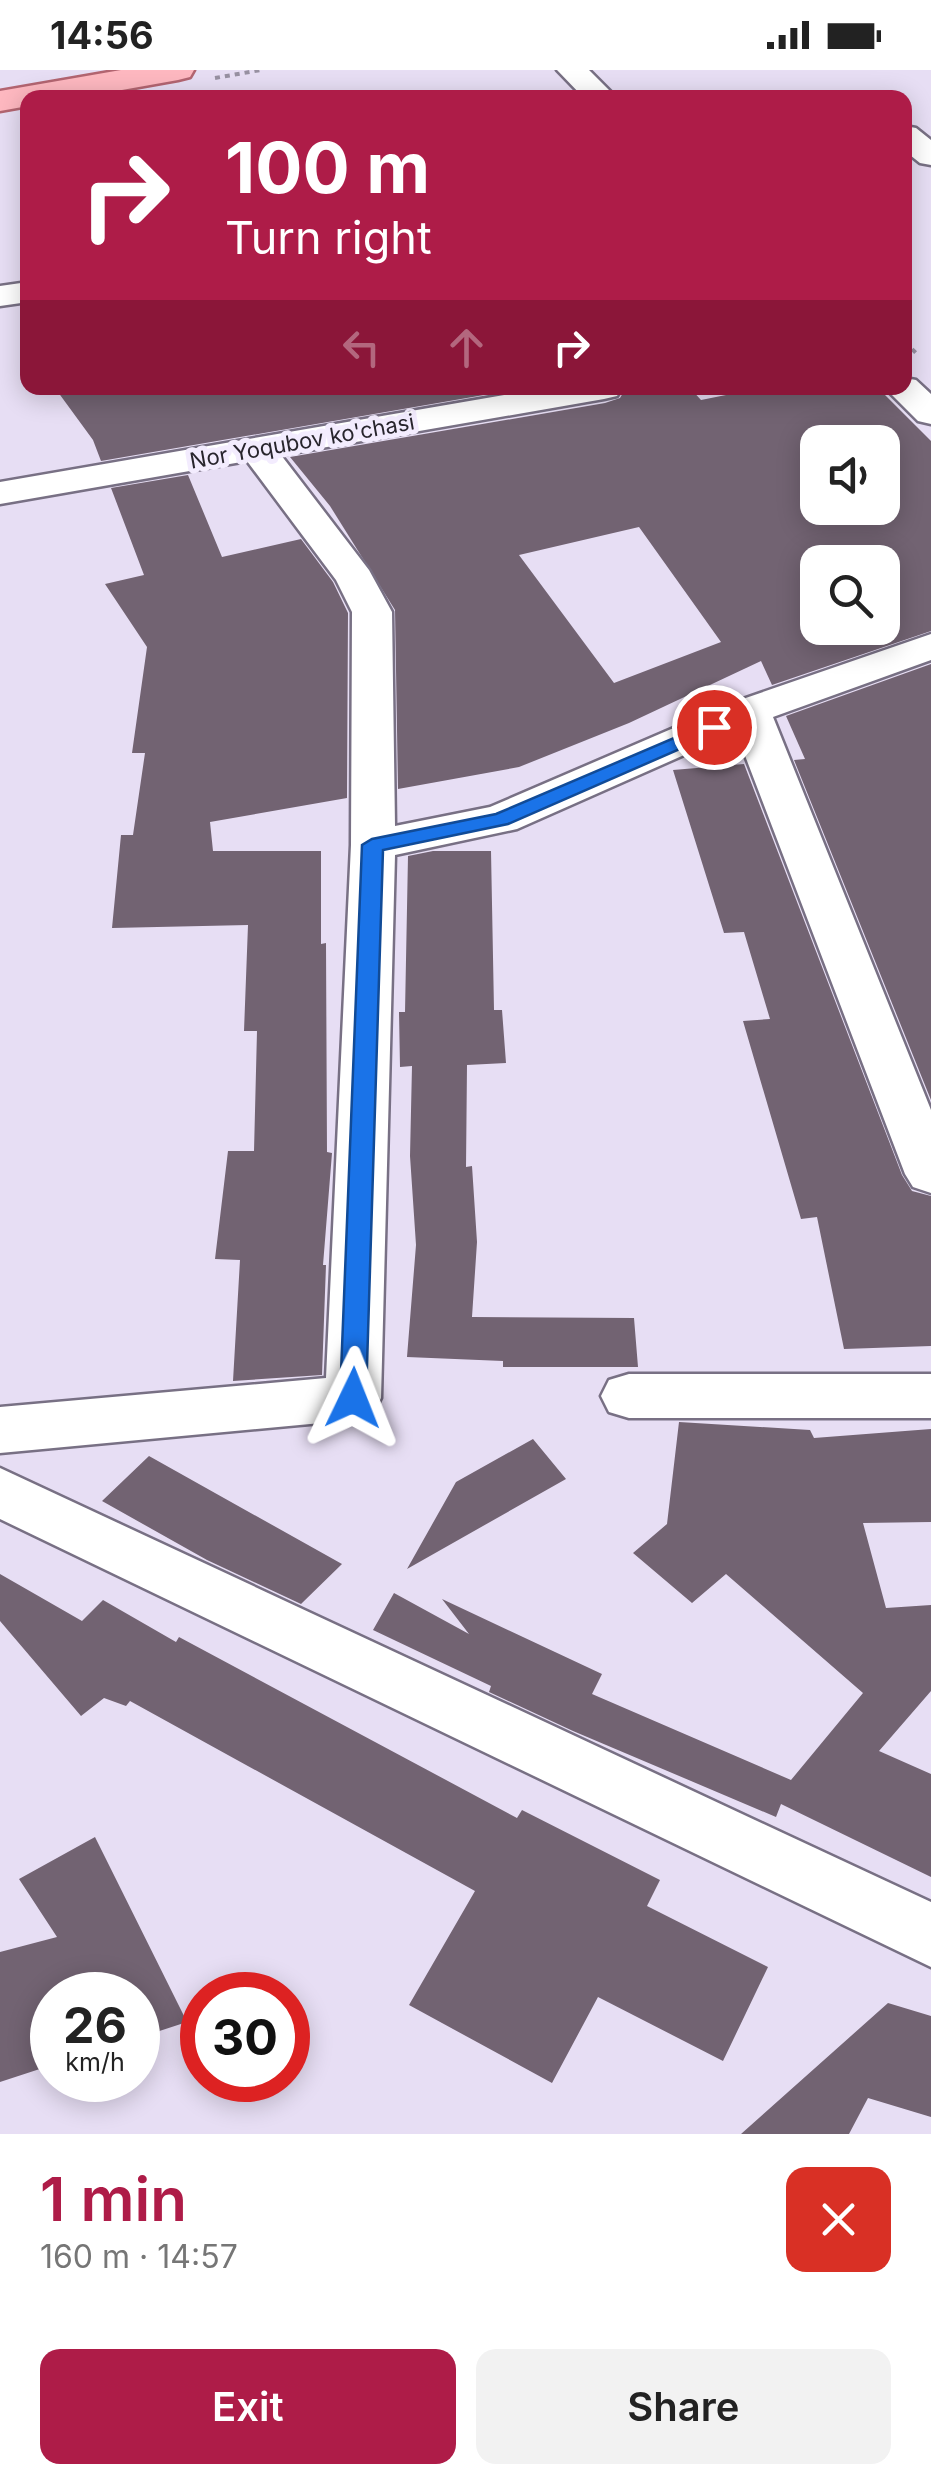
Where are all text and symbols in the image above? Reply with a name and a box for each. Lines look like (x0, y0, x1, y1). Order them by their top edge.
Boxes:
text: 14:56 (50, 12, 154, 58)
text: 100 m (225, 125, 430, 210)
icon: right (60, 130, 190, 260)
text: Turn right (225, 210, 432, 265)
icon: left (334, 320, 389, 375)
icon: ahead (439, 320, 494, 375)
icon: right (544, 320, 599, 375)
street label: Nor Yoqubov ko'chasi (188, 408, 416, 474)
map controls (800, 425, 900, 645)
button: sound (800, 425, 900, 525)
button: search (800, 545, 900, 645)
pin (672, 685, 757, 770)
icon: arrive (687, 700, 742, 755)
position arrow (301, 1346, 405, 1450)
speed limit sign: 30 (180, 1972, 310, 2102)
text: 26 (63, 1995, 127, 2055)
text: km/h (65, 2047, 125, 2077)
text: 1 min (40, 2163, 187, 2235)
button: close (786, 2167, 891, 2272)
text: 160 m · 14:57 (40, 2237, 238, 2276)
button: Exit (40, 2349, 456, 2464)
button: Share (476, 2349, 891, 2464)

